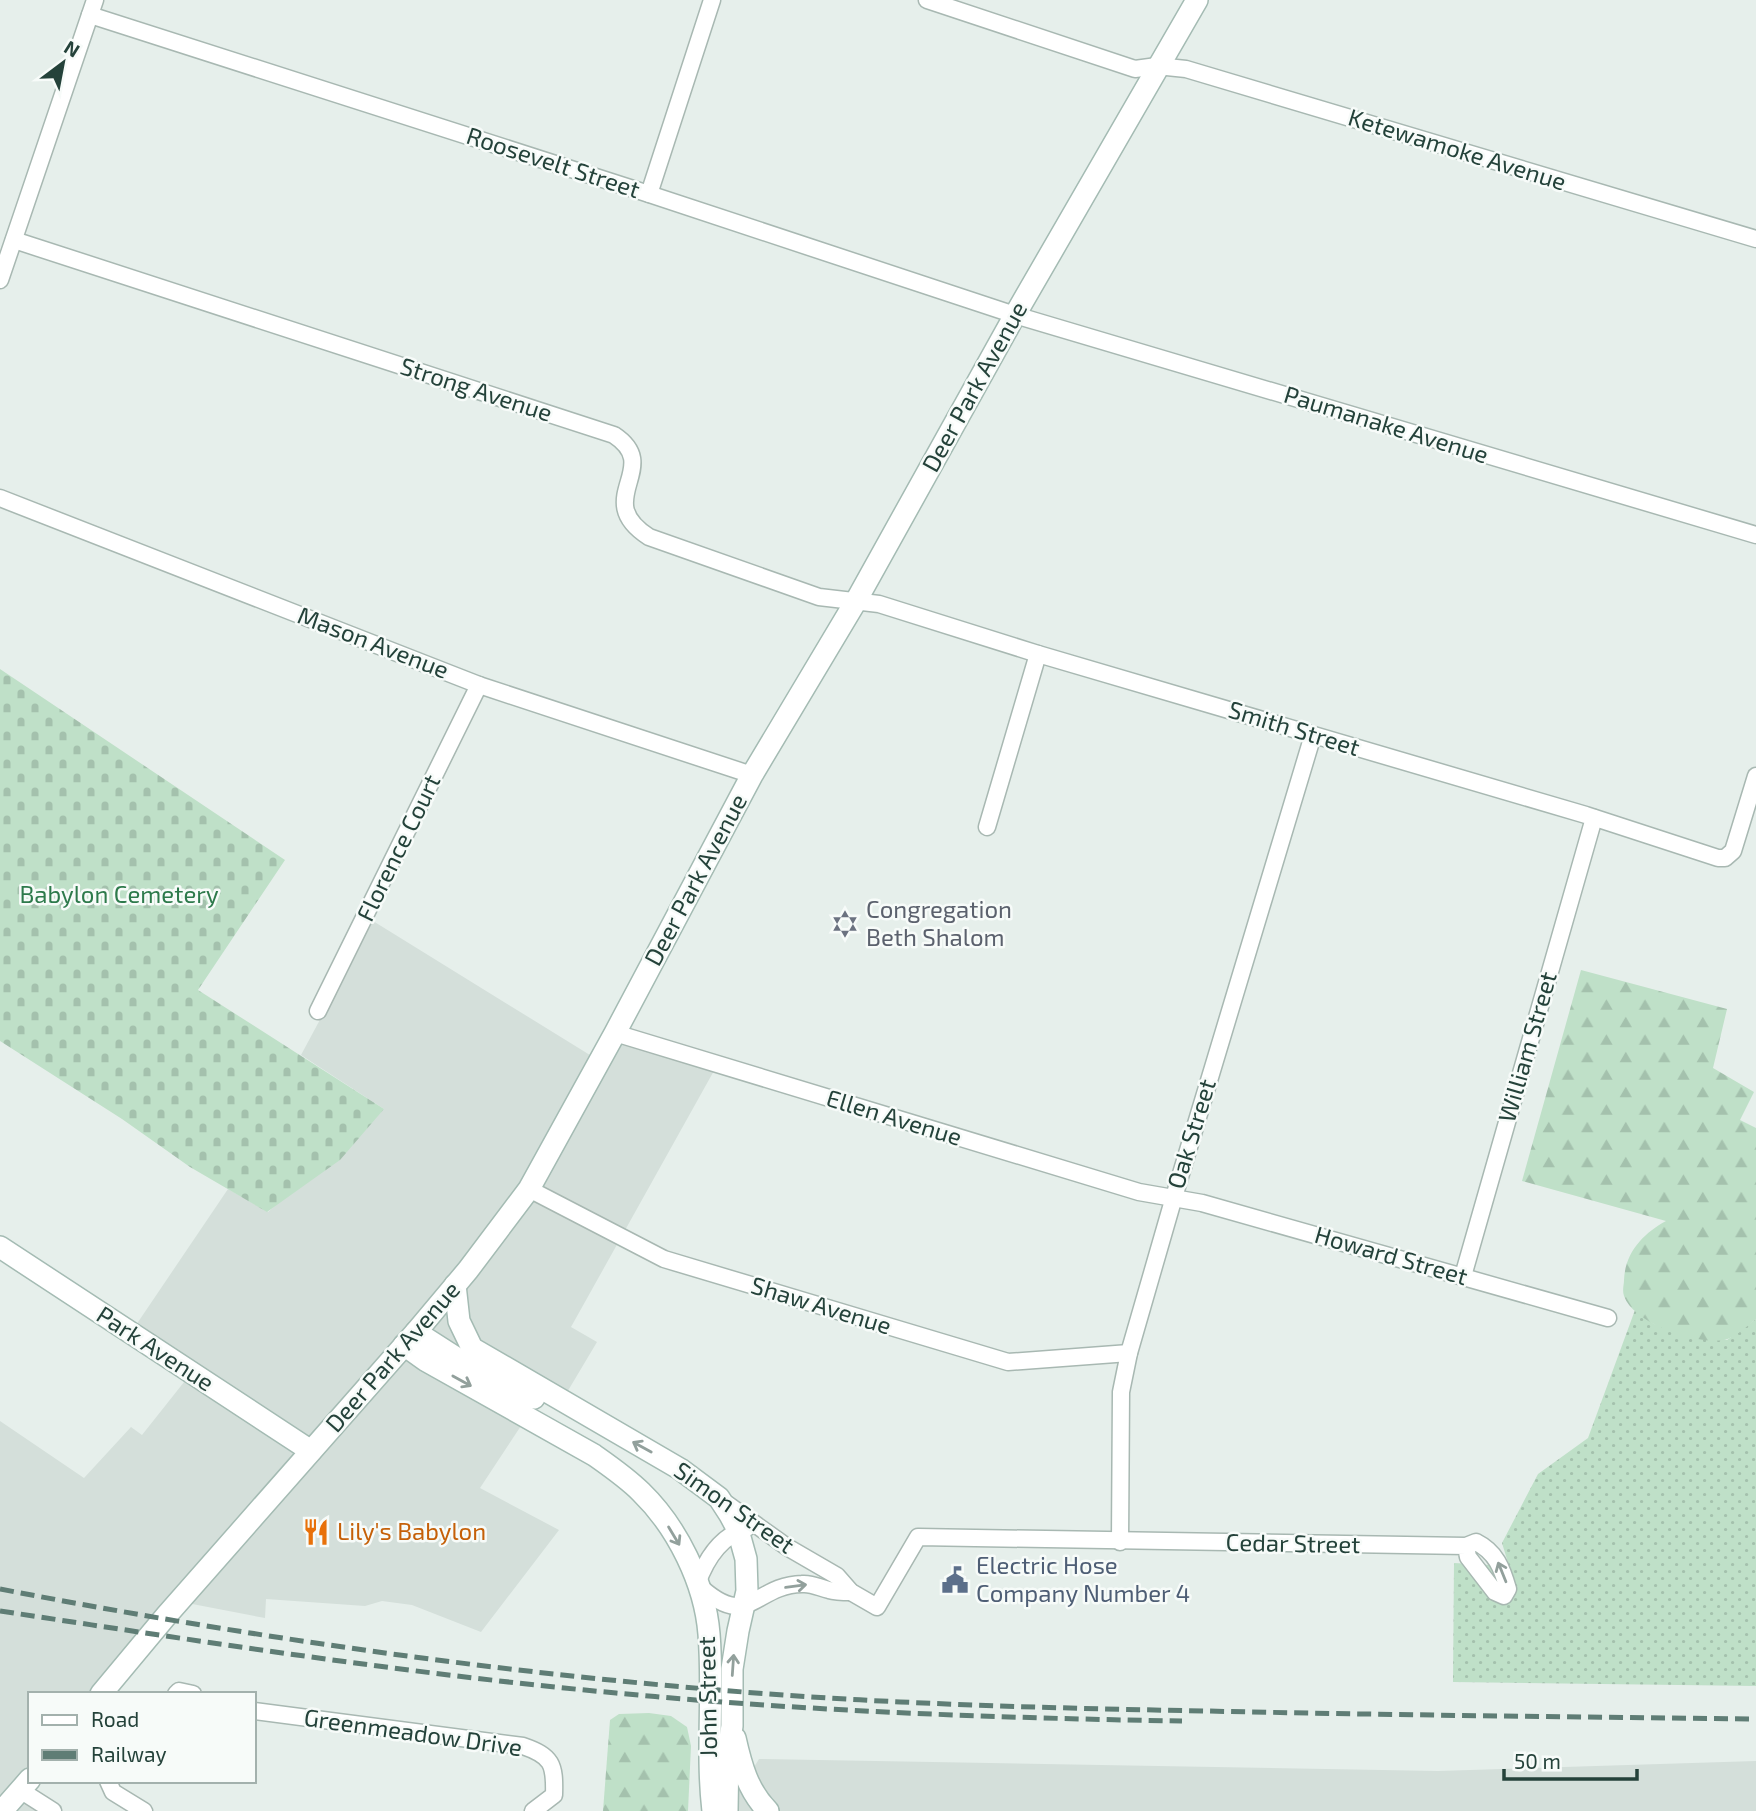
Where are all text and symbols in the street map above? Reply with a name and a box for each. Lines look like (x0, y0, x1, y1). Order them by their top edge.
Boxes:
north arrow (28, 28, 98, 98)
text: N (60, 35, 84, 62)
street label: Ketewamoke Avenue (1345, 102, 1570, 196)
street label: Roosevelt Street (463, 120, 644, 203)
street label: Deer Park Avenue (915, 296, 1032, 476)
street label: Strong Avenue (397, 350, 556, 427)
street label: Paumanake Avenue (1281, 379, 1492, 468)
street label: Mason Avenue (294, 600, 453, 684)
street label: Smith Street (1225, 694, 1364, 761)
street label: Florence Court (350, 769, 446, 925)
street label: Deer Park Avenue (637, 789, 752, 970)
park label: Babylon Cemetery (19, 879, 219, 908)
place label: Congregation Beth Shalom (866, 894, 1012, 951)
synagogue icon: Congregation Beth Shalom (830, 909, 860, 939)
street label: William Street (1491, 968, 1562, 1125)
street label: Oak Street (1160, 1075, 1221, 1192)
street label: Ellen Avenue (823, 1082, 965, 1151)
street label: Howard Street (1312, 1219, 1471, 1290)
street label: Shaw Avenue (748, 1269, 895, 1340)
street label: Deer Park Avenue (319, 1275, 465, 1437)
street label: Park Avenue (92, 1299, 220, 1396)
one-way arrow (451, 1375, 472, 1388)
one-way arrow (632, 1440, 652, 1454)
street label: Simon Street (669, 1455, 801, 1559)
place label: Lily's Babylon (337, 1516, 486, 1545)
restaurant icon: Lily's Babylon (301, 1517, 331, 1547)
one-way arrow (667, 1525, 681, 1545)
street label: Cedar Street (1225, 1527, 1361, 1558)
place label: Electric Hose Company Number 4 (976, 1550, 1190, 1607)
one-way arrow (1494, 1562, 1507, 1583)
public building icon: Electric Hose Company Number 4 (940, 1565, 970, 1595)
one-way arrow (784, 1579, 807, 1592)
street label: John Street (691, 1636, 722, 1758)
one-way arrow (727, 1654, 740, 1677)
legend (28, 1692, 256, 1783)
street label: Greenmeadow Drive (302, 1702, 524, 1761)
text: Road (91, 1706, 139, 1731)
scale bar (1504, 1738, 1637, 1782)
text: Railway (91, 1741, 167, 1766)
text: 50 m (1514, 1748, 1561, 1773)

